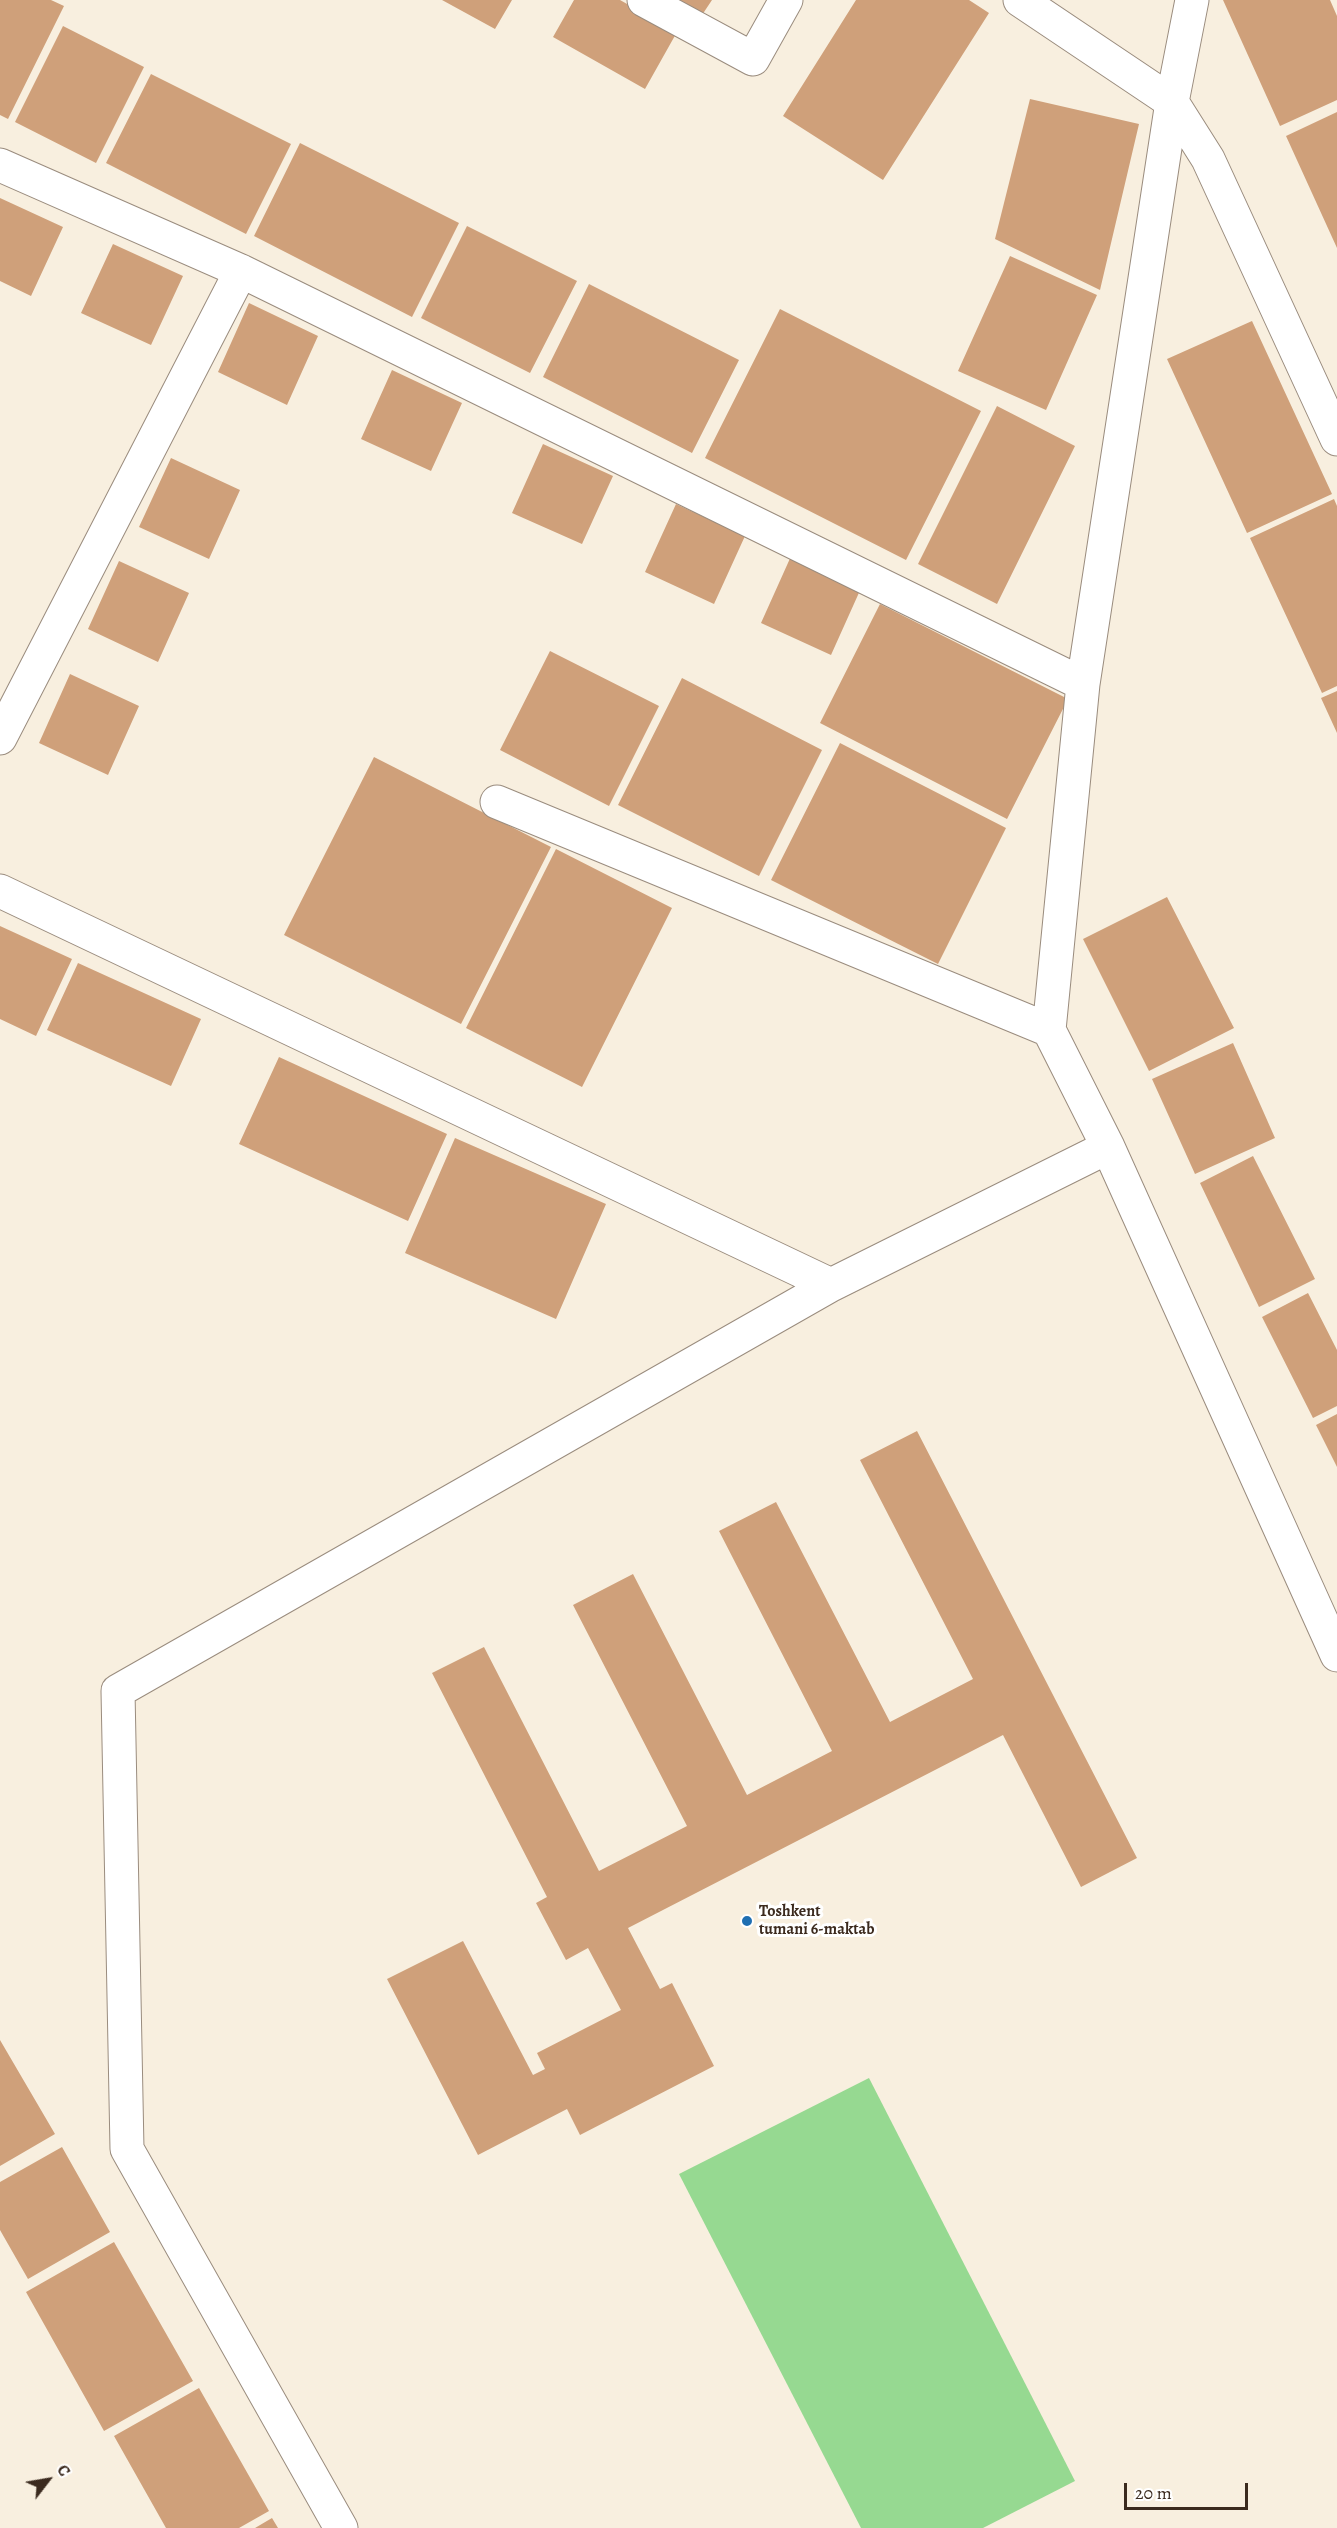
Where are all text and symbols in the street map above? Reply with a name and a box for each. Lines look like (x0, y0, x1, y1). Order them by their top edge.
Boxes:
place label: Toshkent tumani 6-maktab (759, 1902, 874, 1940)
marker: Toshkent tumani 6-maktab (740, 1914, 754, 1928)
north arrow (18, 2450, 78, 2510)
text: С (51, 2461, 75, 2481)
scale bar (1127, 2471, 1252, 2509)
text: 20 m (1135, 2481, 1172, 2505)

